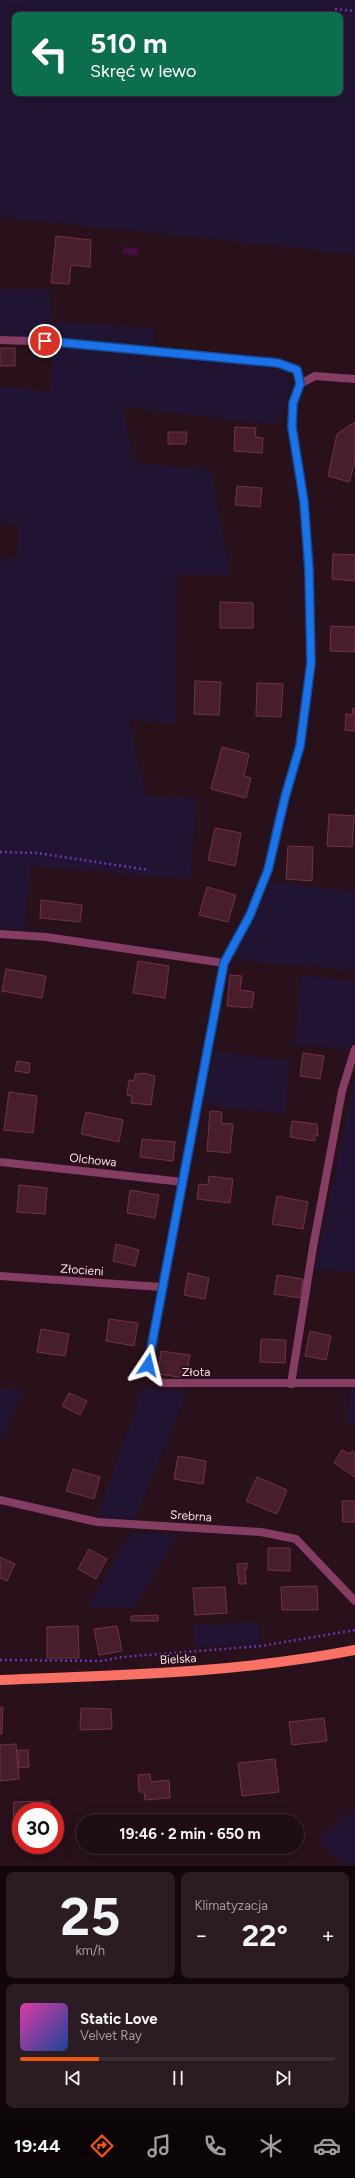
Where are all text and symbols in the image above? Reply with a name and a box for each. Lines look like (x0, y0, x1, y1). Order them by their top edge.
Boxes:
text: 510 m (90, 26, 167, 60)
icon: left (24, 28, 76, 80)
text: Skręć w lewo (90, 60, 196, 82)
pin (28, 324, 62, 358)
icon: arrive (34, 330, 56, 352)
street label: Olchowa (69, 1151, 117, 1169)
street label: Złocieni (60, 1262, 104, 1278)
position arrow (127, 1344, 169, 1386)
street label: Złota (182, 1365, 210, 1379)
street label: Srebrna (170, 1508, 212, 1524)
street label: Bielska (159, 1651, 197, 1667)
speed limit sign: 30 (12, 1802, 64, 1854)
text: 19:46 · 2 min · 650 m (119, 1825, 261, 1843)
text: 25 (60, 1886, 120, 1948)
text: Klimatyzacja (195, 1898, 268, 1913)
text: 22° (242, 1917, 288, 1954)
text: − (195, 1922, 208, 1949)
text: + (321, 1922, 335, 1949)
text: km/h (75, 1943, 105, 1958)
text: Static Love (80, 2010, 158, 2028)
text: Velvet Ray (80, 2028, 142, 2043)
icon: previous (62, 2067, 84, 2089)
icon: pause (167, 2067, 189, 2089)
icon: next (272, 2067, 294, 2089)
icon: directions (88, 2132, 116, 2160)
icon: music (145, 2132, 173, 2160)
icon: phone (201, 2132, 229, 2160)
icon: climate (257, 2132, 285, 2160)
icon: car (313, 2132, 341, 2160)
text: 19:44 (14, 2135, 60, 2157)

